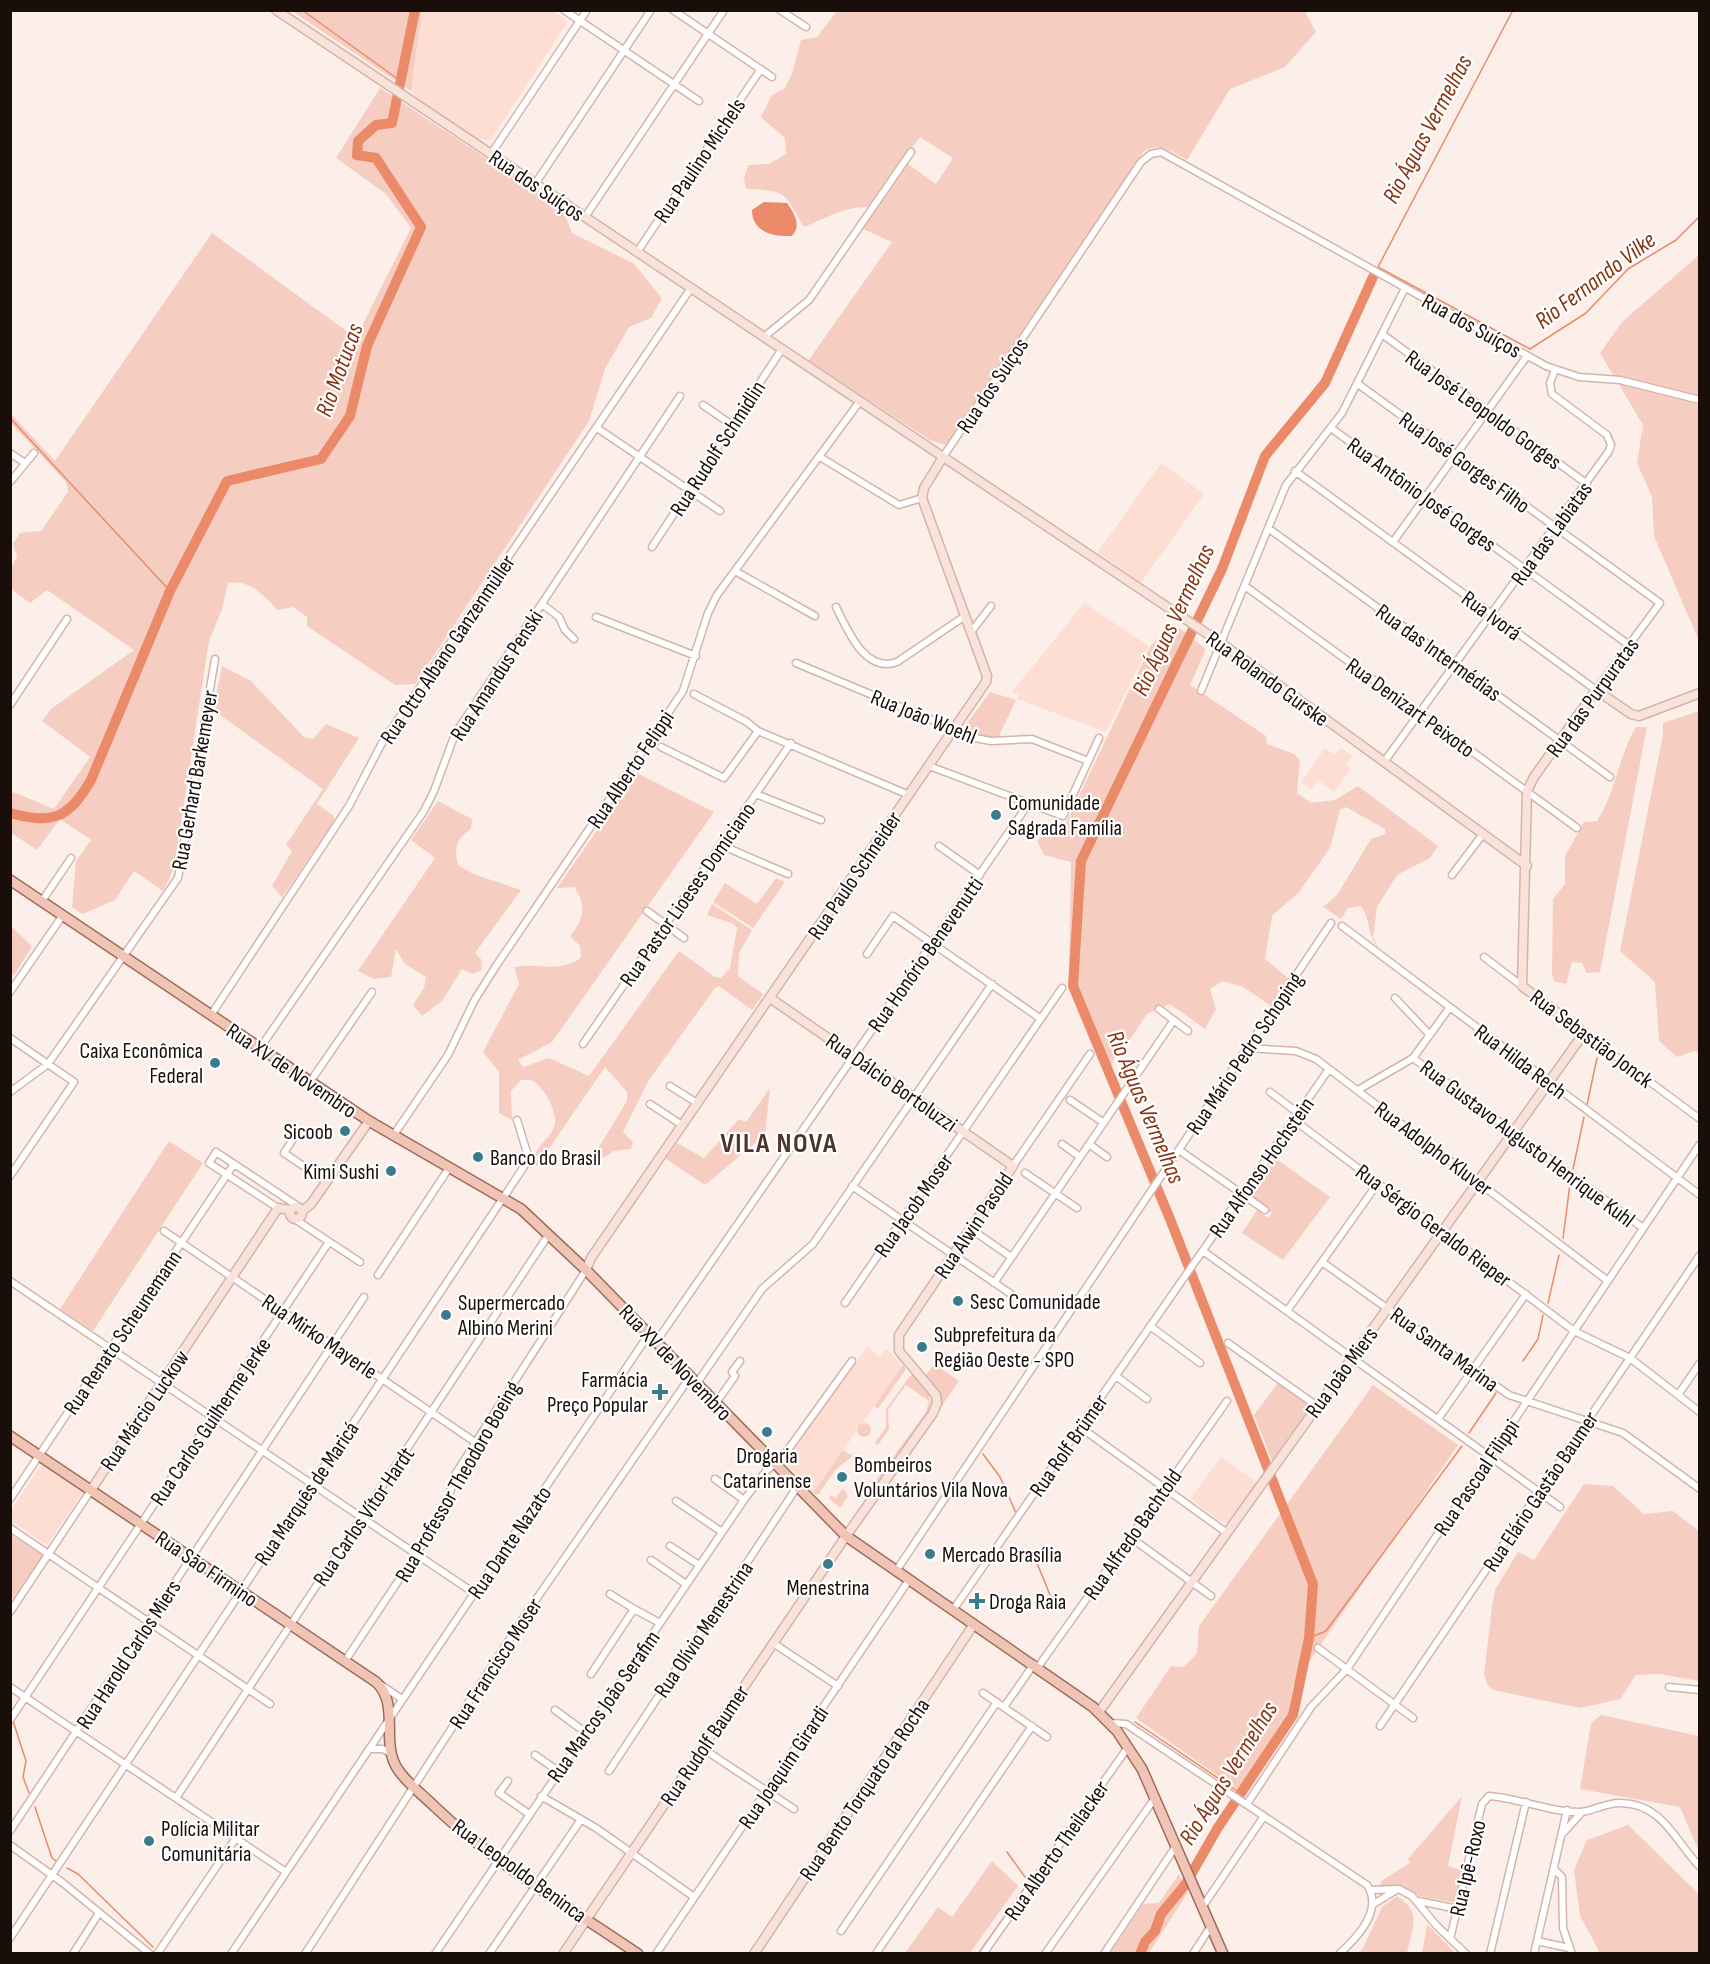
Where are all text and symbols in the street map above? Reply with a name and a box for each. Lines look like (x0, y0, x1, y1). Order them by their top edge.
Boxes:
water label: Rio Águas Vermelhas (1376, 50, 1479, 208)
street label: Rua Paulino Michels (649, 93, 752, 228)
street label: Rua dos Suíços (483, 144, 589, 228)
water label: Rio Fernando Vilke (1529, 226, 1661, 335)
street label: Rua dos Suíços (1417, 288, 1526, 365)
water label: Rio Motucas (309, 319, 370, 421)
street label: Rua dos Suíços (951, 333, 1035, 439)
street label: Rua José Leopoldo Gorges (1400, 344, 1567, 476)
street label: Rua Rudolf Schmidlin (664, 376, 772, 522)
street label: Rua José Gorges Filho (1393, 407, 1535, 520)
street label: Rua Antônio José Gorges (1341, 432, 1501, 558)
street label: Rua das Labiatas (1506, 477, 1599, 591)
water label: Rio Águas Vermelhas (1126, 539, 1221, 700)
street label: Rua Otto Albano Ganzenmüller (375, 550, 522, 750)
street label: Rua Ivorá (1456, 585, 1526, 647)
street label: Rua das Intermédias (1370, 599, 1506, 708)
street label: Rua Amandus Penski (445, 605, 550, 746)
street label: Rua Rolando Gurske (1200, 626, 1334, 733)
street label: Rua das Purpuratas (1541, 633, 1646, 763)
street label: Rua Denizart Peixoto (1340, 652, 1480, 764)
street label: Rua João Woehl (867, 684, 980, 751)
street label: Rua Gerhard Barkemeyer (166, 688, 225, 872)
street label: Rua Alberto Felippi (582, 706, 681, 834)
place label: Comunidade Sagrada Família (1008, 790, 1122, 842)
street label: Rua Pastor Lioeses Domiciano (614, 798, 762, 992)
street label: Rua Paulo Schneider (802, 807, 908, 945)
marker: Comunidade Sagrada Família (989, 808, 1003, 822)
street label: Rua Honório Benevenutti (863, 872, 990, 1038)
street label: Rua Mário Pedro Schoping (1181, 967, 1310, 1140)
street label: Rua Sebastião Jonck (1524, 984, 1658, 1095)
street label: Rua XV de Novembro (221, 1018, 361, 1125)
street label: Rua Hilda Rech (1469, 1019, 1572, 1106)
water label: Rio Águas Vermelhas (1100, 1026, 1191, 1189)
street label: Rua Dálcio Bortoluzzi (820, 1028, 962, 1139)
place label: Caixa Econômica Federal (80, 1038, 203, 1090)
street label: Rua Gustavo Augusto Henrique Kuhl (1414, 1055, 1640, 1234)
marker: Caixa Econômica Federal (208, 1056, 222, 1070)
street label: Rua Alfonso Hochstein (1204, 1092, 1321, 1243)
street label: Rua Adolpho Kluver (1369, 1096, 1497, 1202)
place label: Sicoob (283, 1119, 333, 1146)
marker: Sicoob (338, 1124, 352, 1138)
district label: VILA NOVA (720, 1127, 838, 1160)
place label: Banco do Brasil (490, 1145, 601, 1172)
street label: Rua Jacob Moser (869, 1149, 960, 1263)
marker: Banco do Brasil (471, 1150, 485, 1164)
place label: Kimi Sushi (303, 1159, 379, 1186)
street label: Rua Sérgio Geraldo Rieper (1350, 1159, 1516, 1294)
marker: Kimi Sushi (384, 1164, 398, 1178)
street label: Rua Alwin Pasold (929, 1168, 1020, 1284)
street label: Rua Renato Scheunemann (58, 1246, 188, 1420)
street label: Rua Mirko Mayerle (256, 1289, 382, 1386)
place label: Sesc Comunidade (970, 1289, 1101, 1316)
place label: Supermercado Albino Merini (457, 1290, 565, 1342)
marker: Sesc Comunidade (951, 1294, 965, 1308)
street label: Rua XV de Novembro (613, 1299, 737, 1427)
street label: Rua Santa Marina (1385, 1302, 1504, 1399)
marker: Supermercado Albino Merini (439, 1308, 453, 1322)
place label: Subprefeitura da Região Oeste - SPO (934, 1322, 1074, 1374)
street label: Rua João Miers (1300, 1322, 1384, 1424)
street label: Rua Carlos Guilherme Jerke (145, 1333, 278, 1511)
marker: Subprefeitura da Região Oeste - SPO (915, 1340, 929, 1354)
street label: Rua Márcio Luckow (95, 1345, 196, 1476)
place label: Farmácia Preço Popular (547, 1367, 648, 1419)
street label: Rua Professor Theodoro Boeing (390, 1376, 527, 1587)
marker: Farmácia Preço Popular (653, 1385, 667, 1399)
street label: Rua Rolf Brümer (1024, 1389, 1114, 1502)
street label: Rua Elário Gastão Baumer (1478, 1406, 1605, 1577)
street label: Rua Pascoal Filippi (1429, 1415, 1526, 1541)
street label: Rua Marquês de Maricá (249, 1417, 365, 1571)
marker: Drogaria Catarinense (760, 1425, 774, 1439)
street label: Rua Carlos Vítor Hardt (308, 1442, 421, 1592)
place label: Drogaria Catarinense (723, 1443, 811, 1495)
place label: Bombeiros Voluntários Vila Nova (854, 1452, 1008, 1504)
street label: Rua Alfredo Bachtold (1078, 1464, 1188, 1606)
marker: Bombeiros Voluntários Vila Nova (835, 1470, 849, 1484)
street label: Rua Dante Nazato (463, 1481, 558, 1605)
street label: Rua São Firmino (150, 1525, 262, 1613)
place label: Mercado Brasília (942, 1542, 1062, 1569)
marker: Mercado Brasília (923, 1547, 937, 1561)
street label: Rua Olívio Menestrina (649, 1557, 760, 1703)
marker: Menestrina (821, 1557, 835, 1571)
street label: Rua Harold Carlos Miers (71, 1575, 188, 1734)
place label: Menestrina (786, 1575, 870, 1602)
place label: Droga Raia (989, 1589, 1066, 1616)
street label: Rua Francisco Moser (444, 1593, 549, 1734)
marker: Droga Raia (970, 1594, 984, 1608)
street label: Rua Marcos João Serafim (542, 1626, 667, 1788)
street label: Rua Rudolf Baumer (655, 1680, 756, 1811)
street label: Rua Bento Torquato da Rocha (794, 1694, 936, 1886)
water label: Rio Águas Vermelhas (1173, 1696, 1284, 1850)
street label: Rua Joaquim Girardi (733, 1701, 835, 1834)
street label: Rua Alberto Theilacker (999, 1776, 1115, 1926)
street label: Rua Leopoldo Beninca (447, 1813, 592, 1929)
place label: Polícia Militar Comunitária (161, 1816, 260, 1868)
street label: Rua Ipê-Roxo (1444, 1818, 1493, 1919)
marker: Polícia Militar Comunitária (142, 1834, 156, 1848)

